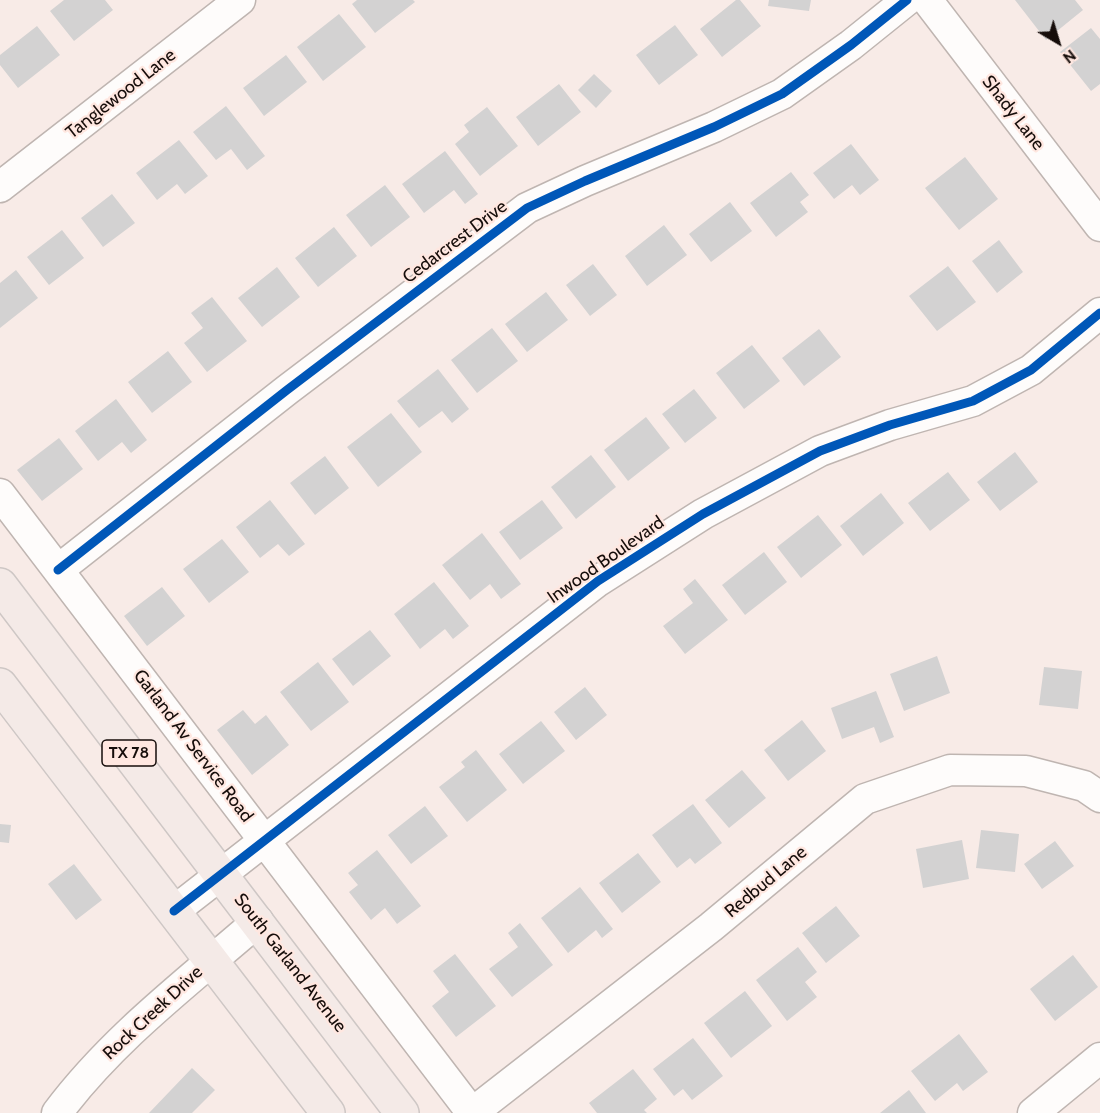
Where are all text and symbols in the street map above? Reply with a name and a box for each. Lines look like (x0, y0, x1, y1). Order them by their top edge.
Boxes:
north arrow (1028, 12, 1088, 72)
street label: Tanglewood Lane (62, 44, 180, 144)
text: N (1059, 46, 1080, 68)
street label: Shady Lane (977, 71, 1049, 155)
street label: Cedarcrest Drive (399, 196, 511, 288)
street label: Inwood Boulevard (544, 512, 668, 608)
street label: Garland Av Service Road (129, 666, 257, 826)
road number: TX 78 (102, 740, 156, 766)
street label: Redbud Lane (721, 842, 811, 922)
street label: South Garland Avenue (229, 889, 351, 1037)
street label: Rock Creek Drive (99, 961, 207, 1065)

